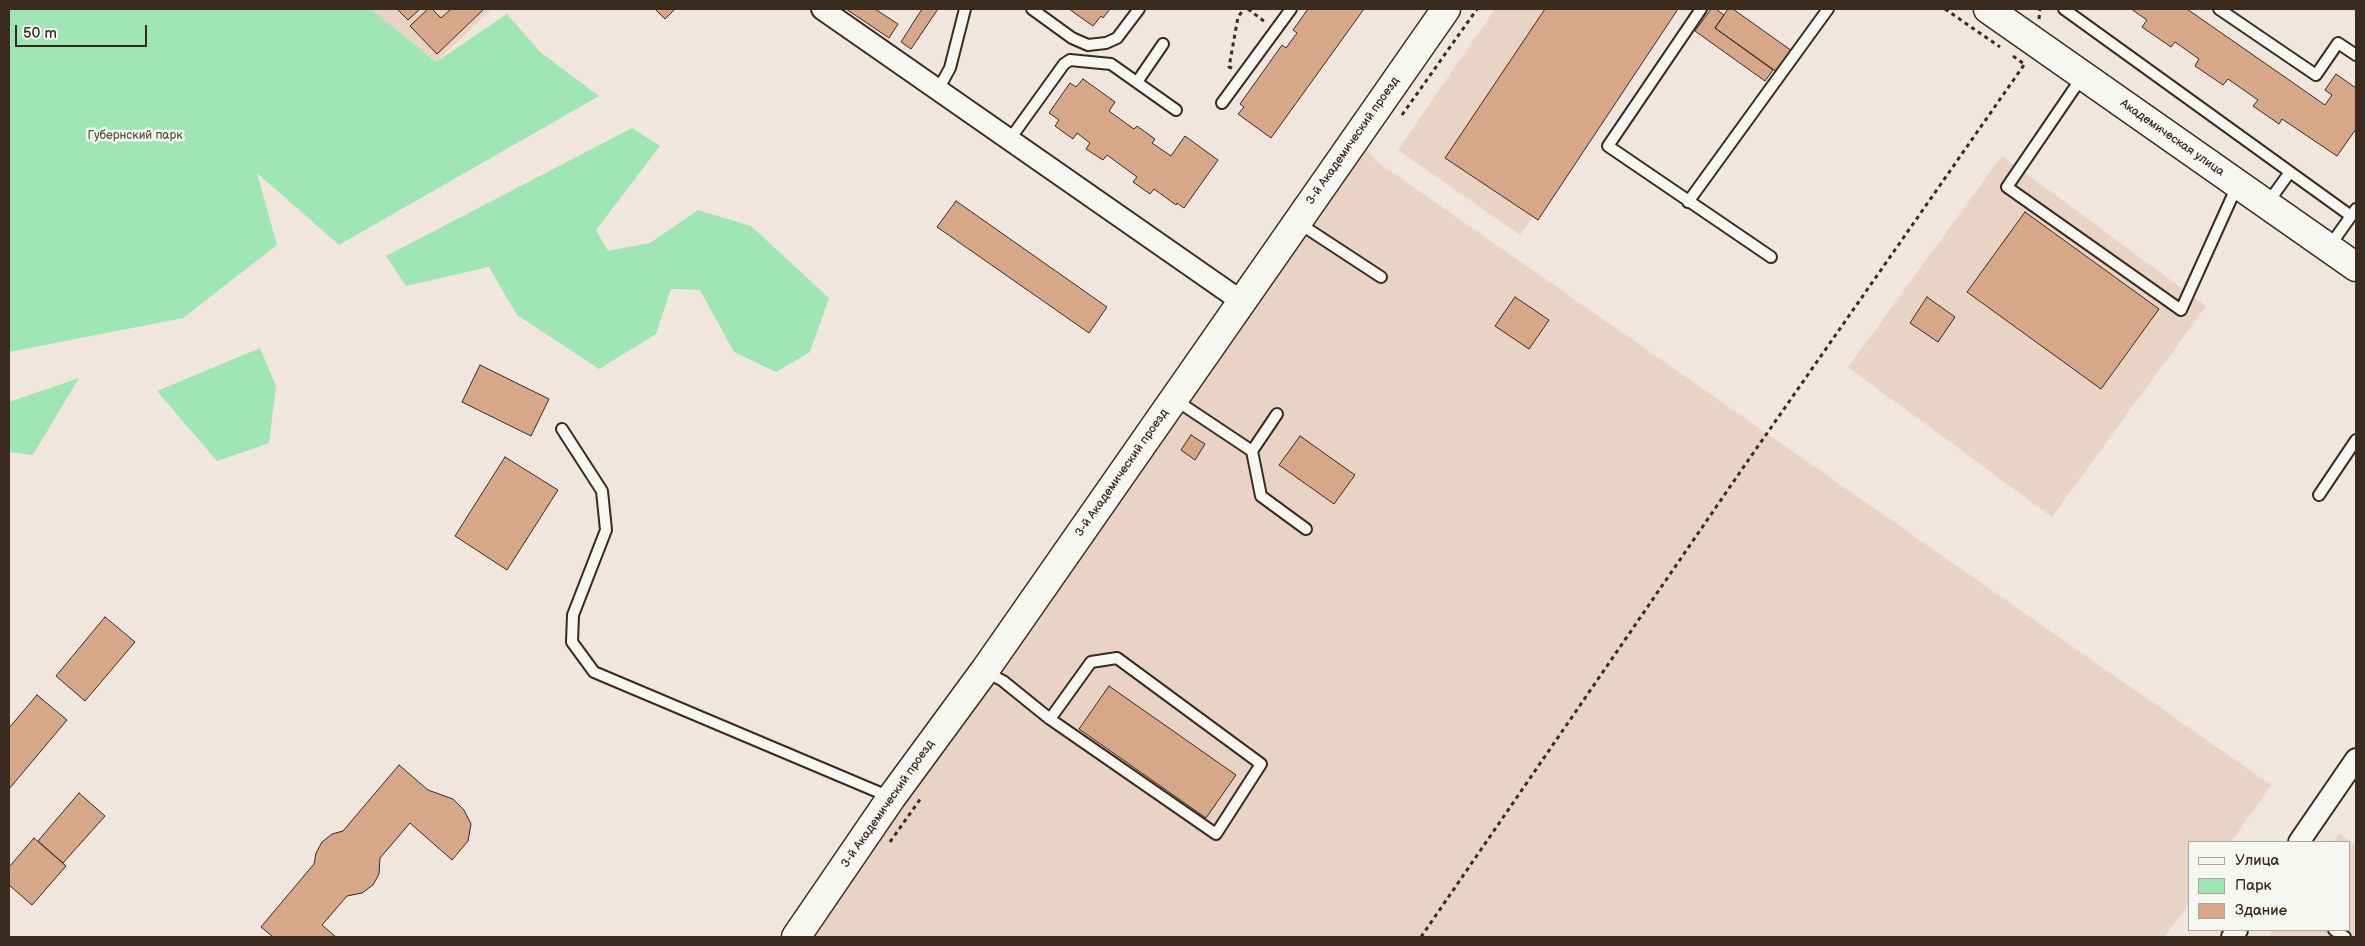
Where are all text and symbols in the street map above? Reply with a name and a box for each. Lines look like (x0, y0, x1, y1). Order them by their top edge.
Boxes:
scale bar (18, 15, 150, 47)
text: 50 m (23, 24, 57, 43)
street label: 3-й Академический проезд (1303, 74, 1403, 208)
street label: Академическая улица (2117, 96, 2227, 180)
park label: Губернский парк (87, 129, 183, 143)
street label: 3-й Академический проезд (1072, 406, 1172, 540)
street label: 3-й Академический проезд (838, 737, 938, 871)
legend (2188, 841, 2350, 931)
text: Улица (2235, 851, 2279, 870)
text: Парк (2235, 876, 2272, 895)
text: Здание (2235, 901, 2287, 920)

